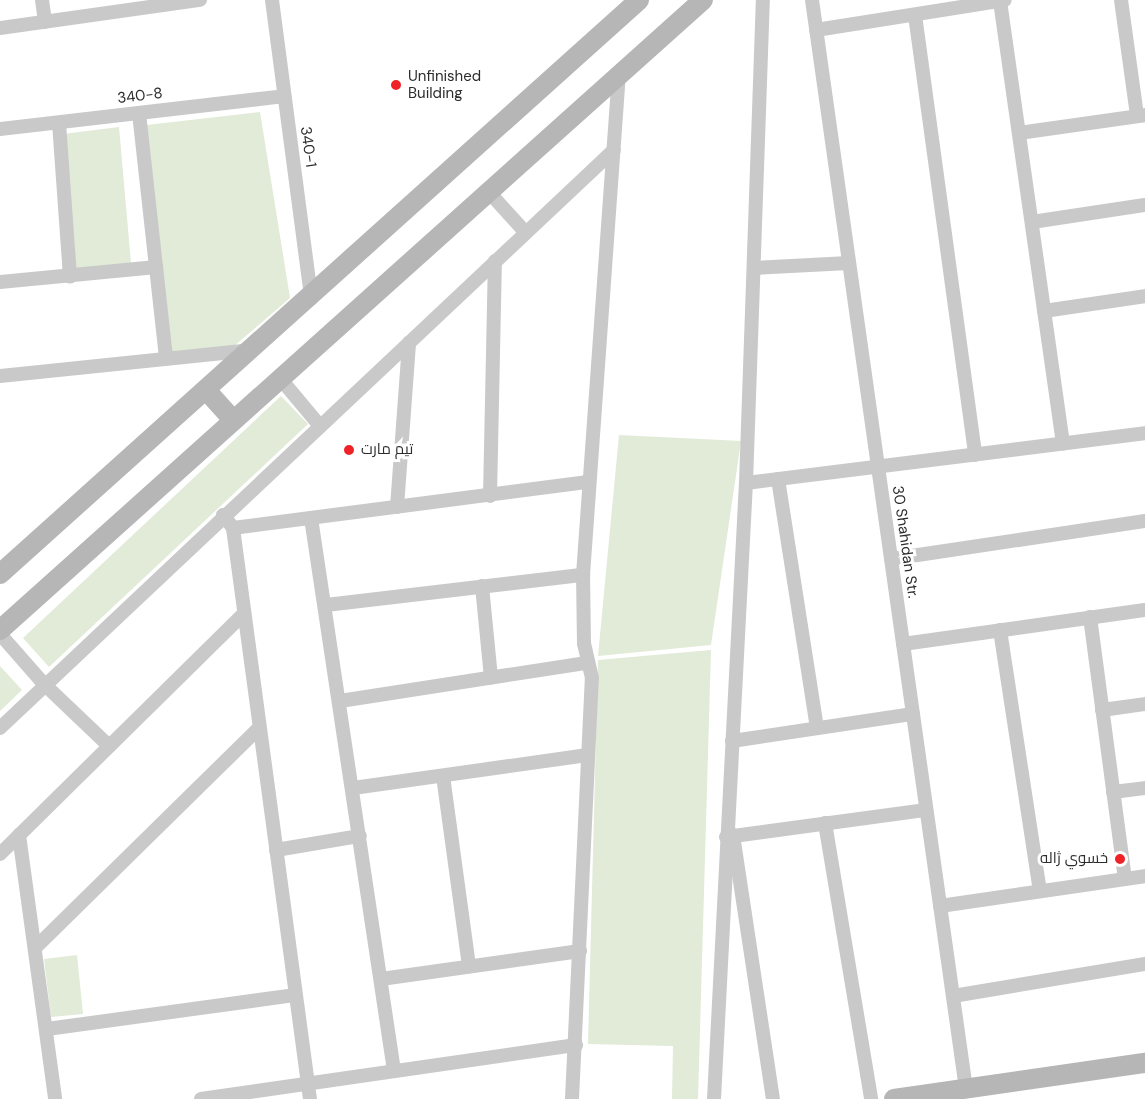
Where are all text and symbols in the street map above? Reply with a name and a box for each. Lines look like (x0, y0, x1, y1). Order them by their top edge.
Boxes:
place label: Unfinished Building (408, 67, 481, 102)
marker: Unfinished Building (389, 78, 403, 92)
street label: 340-8 (116, 84, 164, 108)
street label: 340-1 (296, 125, 320, 169)
place label: تيم مارت (361, 441, 413, 459)
marker: تيم مارت (342, 443, 356, 457)
street label: 30 Shahidan Str. (888, 485, 922, 599)
place label: خسوي ژاله (1040, 850, 1108, 868)
marker: خسوي ژاله (1113, 852, 1127, 866)

